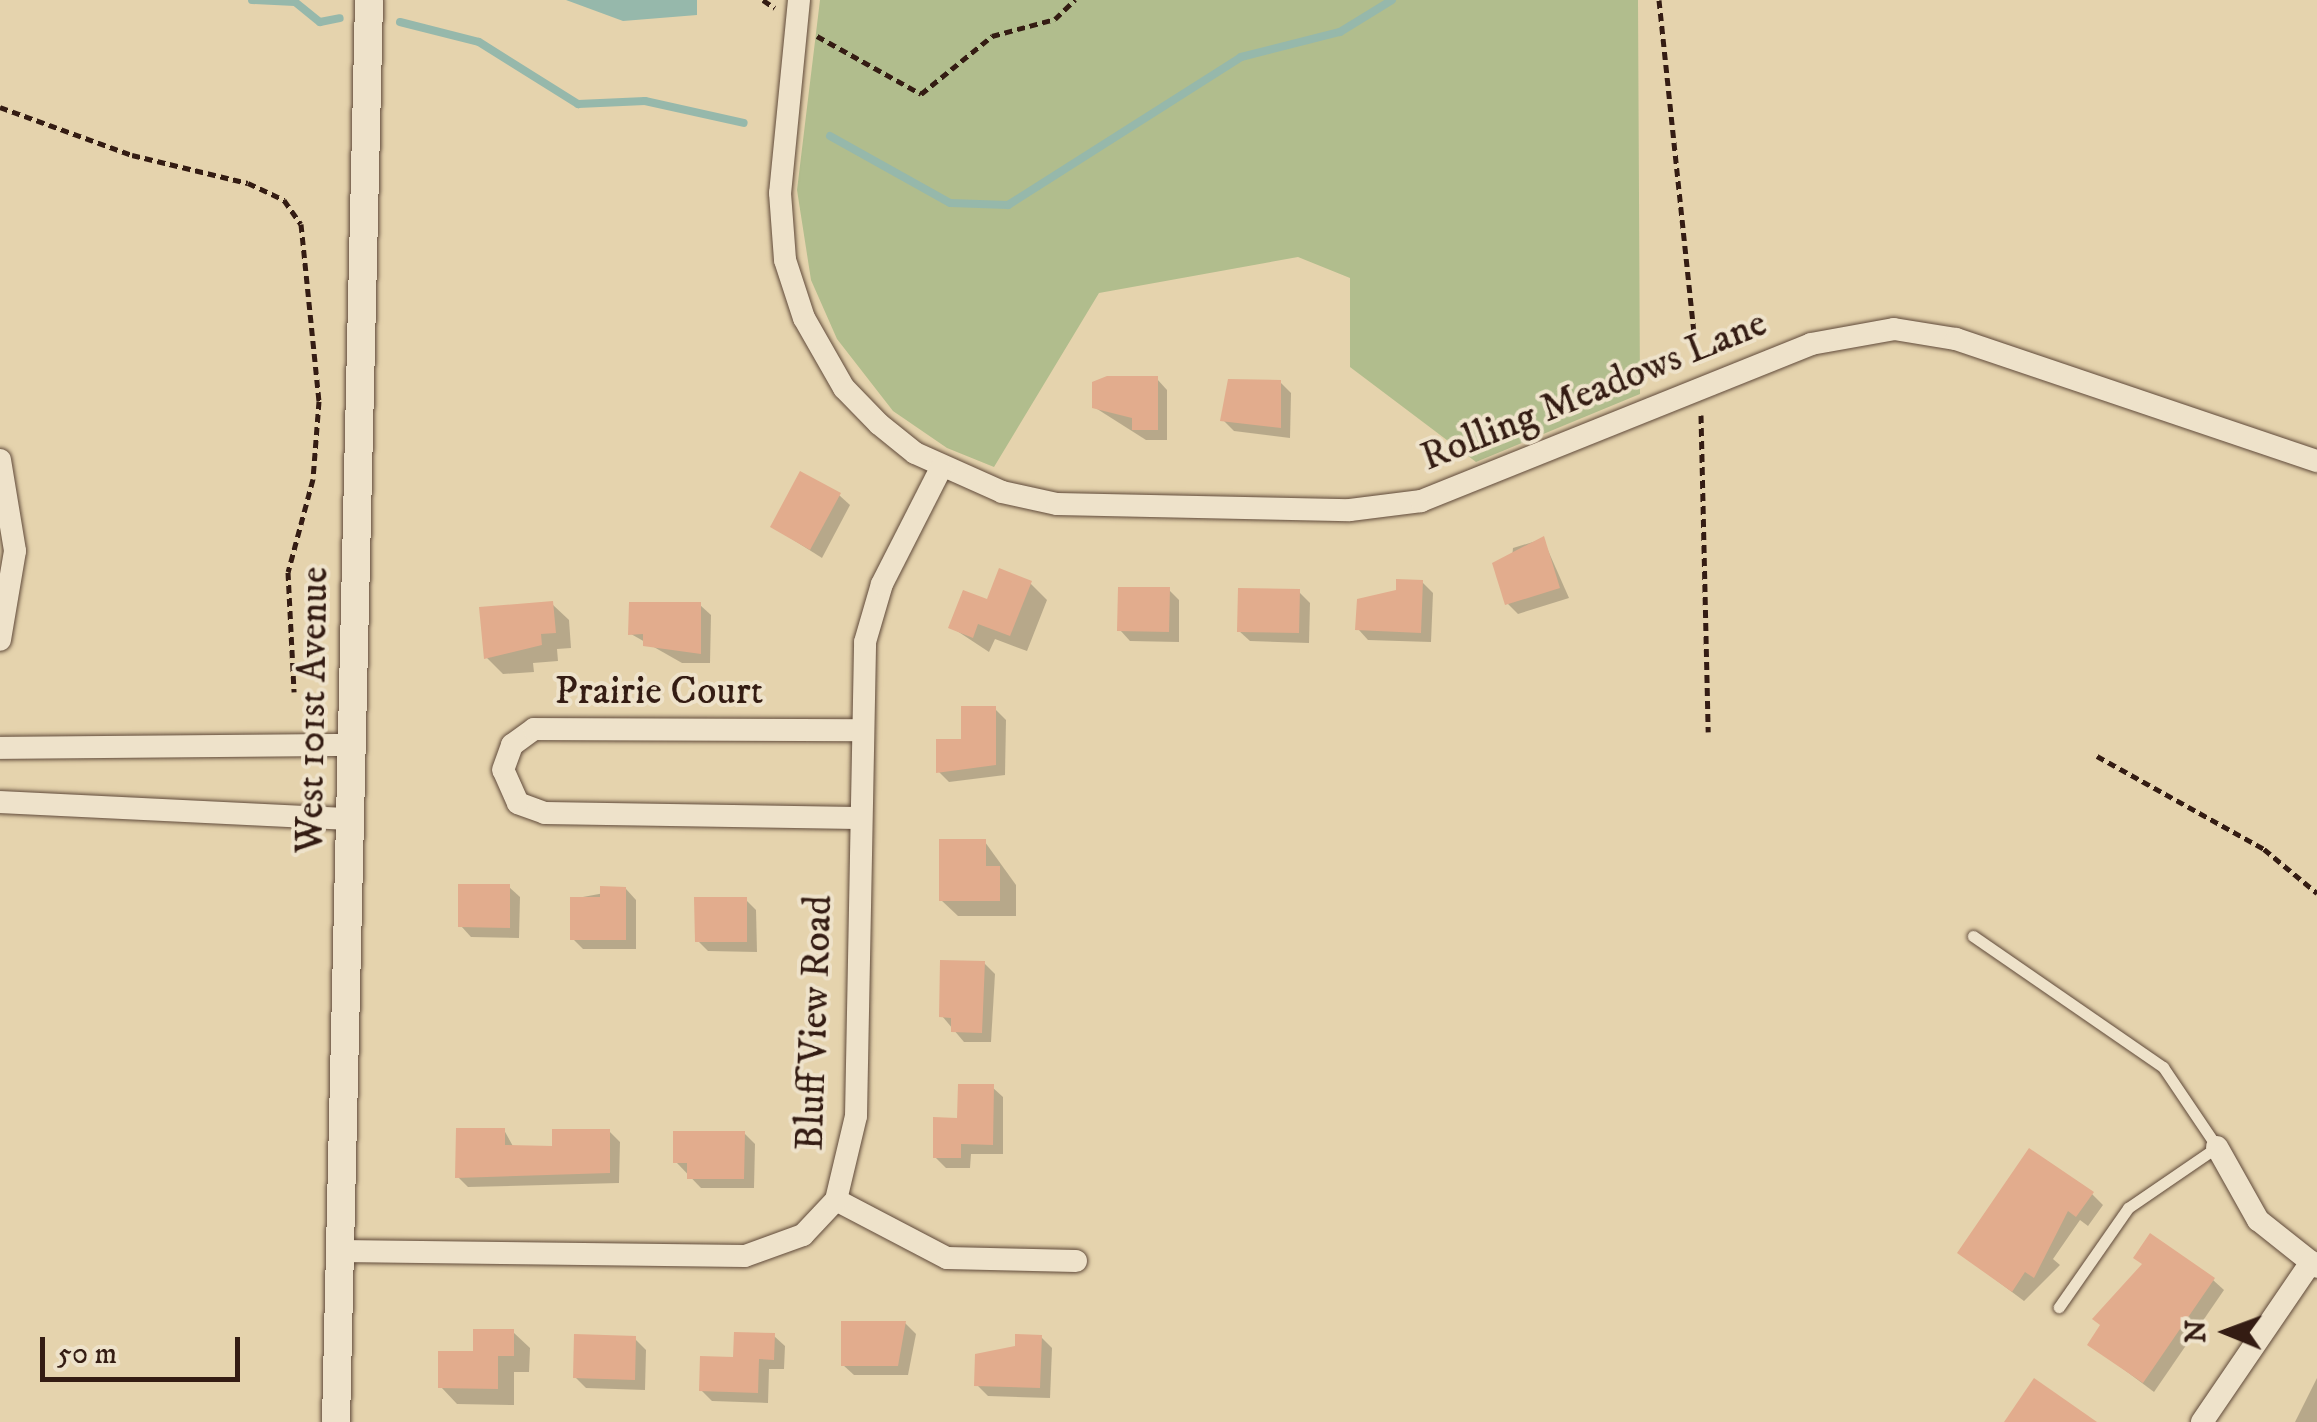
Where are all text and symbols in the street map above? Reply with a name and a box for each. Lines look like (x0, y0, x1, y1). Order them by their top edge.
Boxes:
street label: Rolling Meadows Lane (1414, 300, 1774, 482)
street label: West 101st Avenue (287, 566, 339, 854)
street label: Prairie Court (555, 668, 763, 716)
street label: Bluff View Road (787, 894, 843, 1152)
north arrow (2177, 1282, 2277, 1382)
scale bar (45, 1317, 245, 1379)
text: N (2179, 1320, 2214, 1343)
text: 50 m (57, 1336, 117, 1373)

